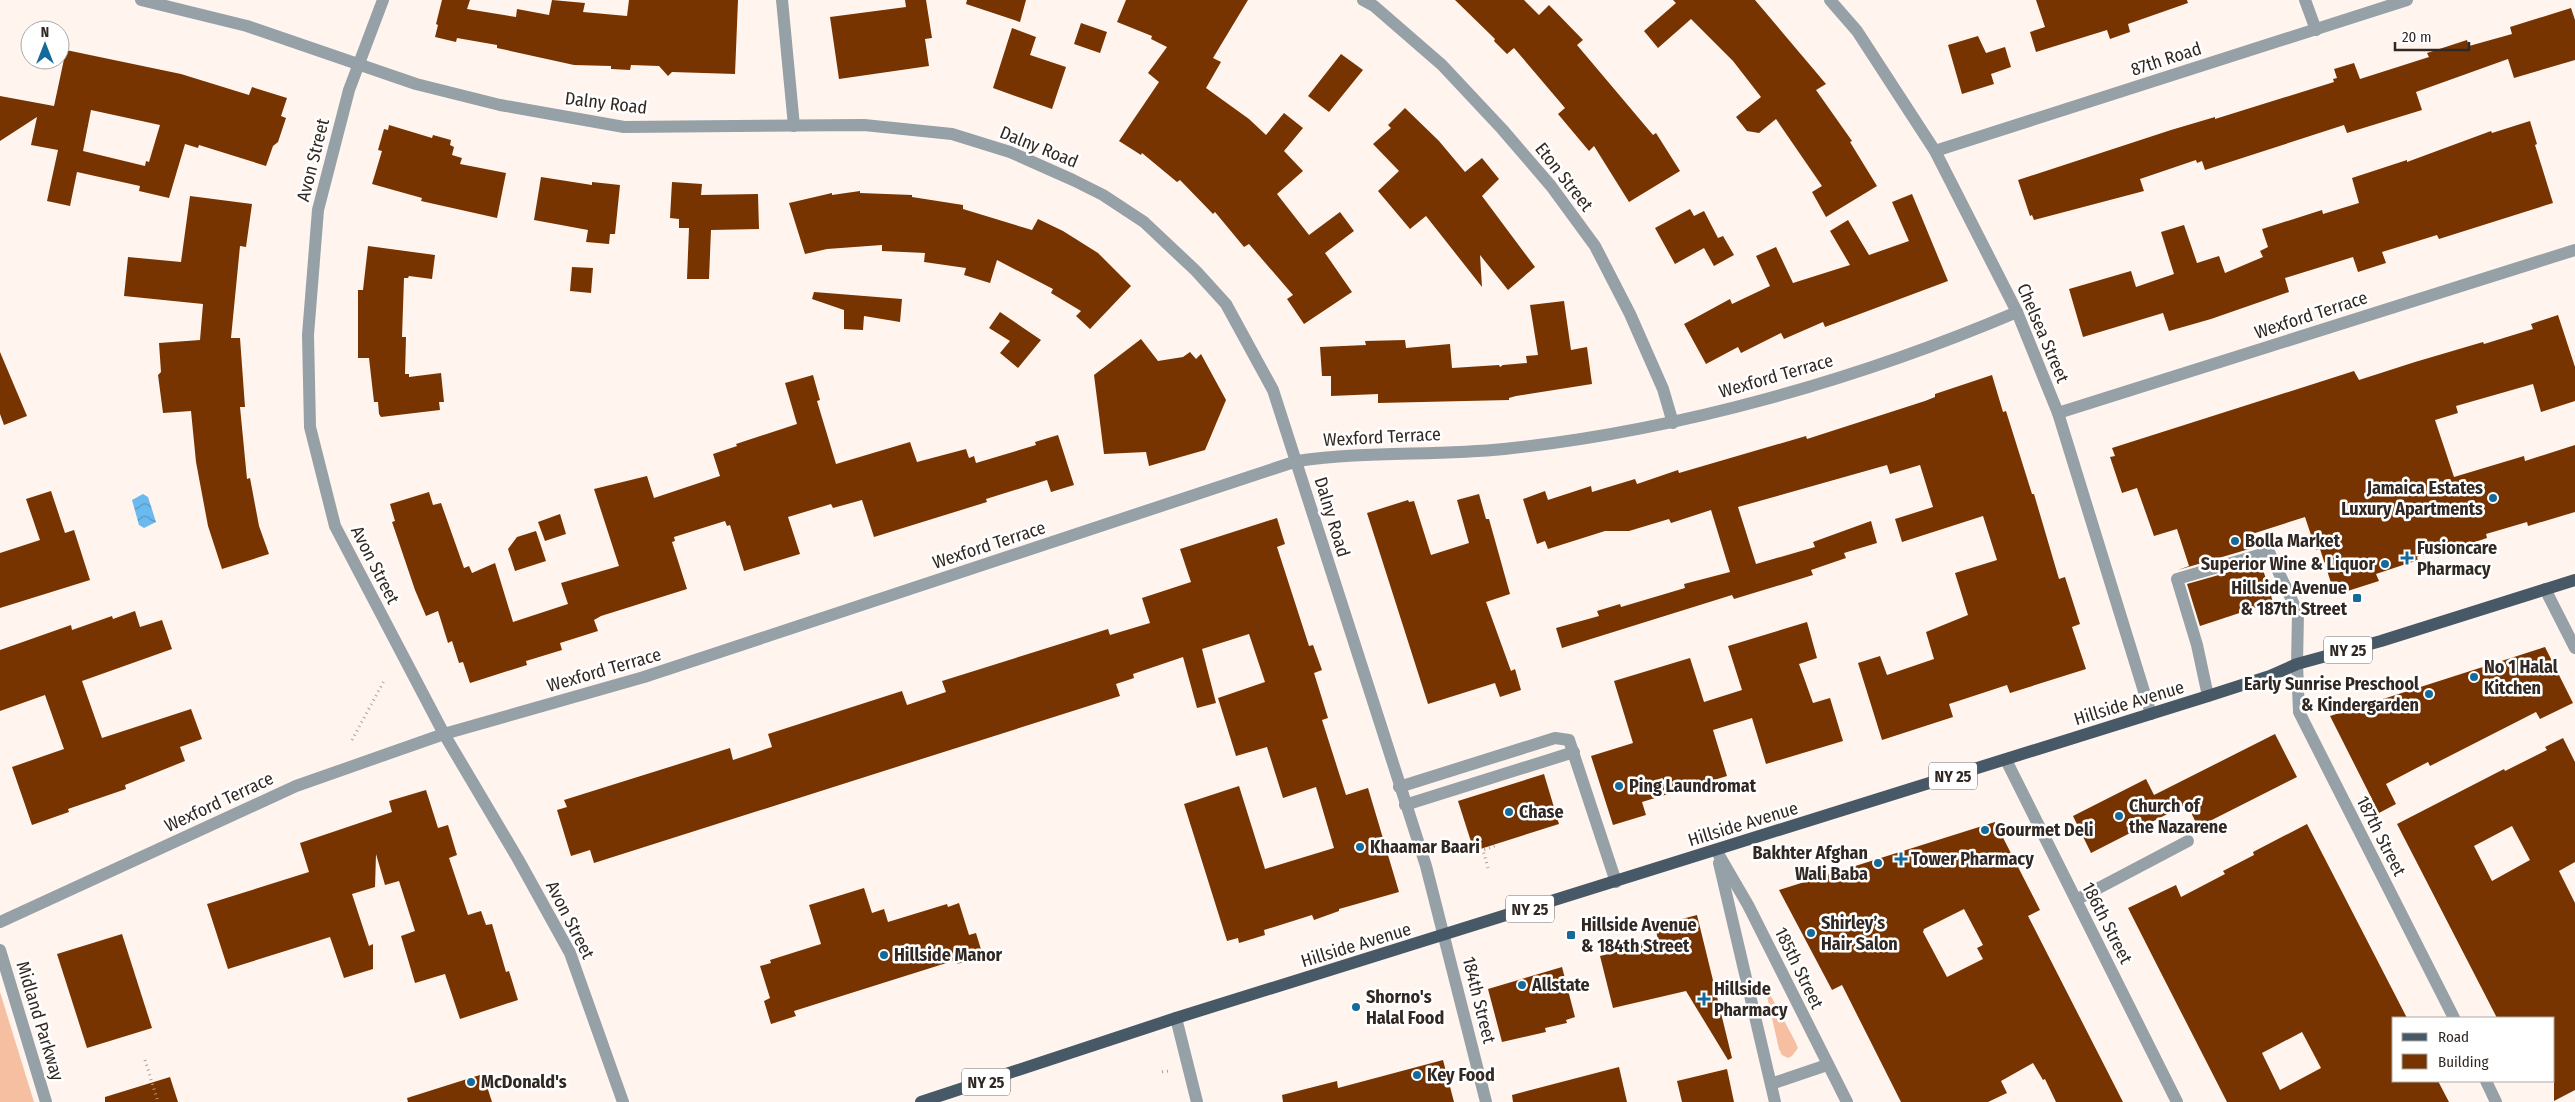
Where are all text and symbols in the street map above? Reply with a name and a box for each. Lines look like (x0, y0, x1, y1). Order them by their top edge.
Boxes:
north arrow (20, 20, 70, 70)
scale bar (2395, 20, 2469, 52)
text: N (41, 24, 49, 41)
text: 20 m (2402, 28, 2432, 46)
street label: 87th Road (2128, 37, 2204, 81)
street label: Dalny Road (564, 87, 648, 119)
street label: Avon Street (292, 116, 334, 204)
street label: Dalny Road (997, 121, 1081, 173)
street label: Eton Street (1530, 138, 1598, 216)
street label: Chelsea Street (2012, 280, 2074, 386)
street label: Wexford Terrace (2252, 286, 2370, 344)
street label: Wexford Terrace (1716, 349, 1836, 403)
street label: Wexford Terrace (1323, 423, 1441, 451)
street label: Dalny Road (1309, 474, 1355, 560)
place label: Jamaica Estates Luxury Apartments (2341, 477, 2483, 520)
marker: Jamaica Estates Luxury Apartments (2487, 492, 2499, 504)
street label: Wexford Terrace (930, 516, 1048, 574)
street label: Avon Street (346, 522, 404, 608)
place label: Bolla Market (2245, 530, 2341, 552)
marker: Bolla Market (2229, 535, 2241, 547)
place label: Fusioncare Pharmacy (2417, 537, 2497, 580)
marker: Fusioncare Pharmacy (2401, 552, 2413, 564)
place label: Superior Wine & Liquor (2201, 553, 2375, 575)
marker: Superior Wine & Liquor (2379, 558, 2391, 570)
place label: Hillside Avenue & 187th Street (2231, 577, 2348, 620)
marker: Hillside Avenue & 187th Street (2351, 592, 2363, 604)
road number: NY 25 (2324, 636, 2372, 664)
street label: Wexford Terrace (544, 643, 664, 697)
place label: No 1 Halal Kitchen (2484, 656, 2558, 699)
marker: No 1 Halal Kitchen (2468, 671, 2480, 683)
place label: Early Sunrise Preschool & Kindergarden (2244, 673, 2419, 716)
street label: Hillside Avenue (2071, 676, 2187, 730)
marker: Early Sunrise Preschool & Kindergarden (2423, 688, 2435, 700)
road number: NY 25 (1929, 762, 1977, 789)
street label: Wexford Terrace (161, 767, 277, 837)
place label: Ping Laundromat (1629, 775, 1757, 797)
marker: Ping Laundromat (1613, 780, 1625, 792)
street label: 187th Street (2351, 792, 2411, 880)
place label: Church of the Nazarene (2129, 795, 2227, 838)
street label: Hillside Avenue (1685, 797, 1801, 851)
place label: Chase (1519, 801, 1564, 823)
marker: Chase (1503, 806, 1515, 818)
marker: Church of the Nazarene (2113, 810, 2125, 822)
place label: Gourmet Deli (1995, 819, 2094, 841)
marker: Gourmet Deli (1979, 824, 1991, 836)
place label: Khaamar Baari (1370, 836, 1480, 858)
marker: Khaamar Baari (1354, 841, 1366, 853)
place label: Bakhter Afghan Wali Baba (1752, 842, 1868, 885)
place label: Tower Pharmacy (1911, 848, 2034, 870)
marker: Tower Pharmacy (1895, 853, 1907, 865)
marker: Bakhter Afghan Wali Baba (1872, 857, 1884, 869)
street label: Avon Street (541, 877, 599, 963)
street label: 186th Street (2077, 878, 2137, 968)
road number: NY 25 (1506, 896, 1554, 922)
place label: Shirley’s Hair Salon (1821, 912, 1898, 955)
place label: Hillside Avenue & 184th Street (1581, 914, 1697, 957)
street label: Hillside Avenue (1298, 918, 1414, 972)
street label: 185th Street (1770, 924, 1828, 1012)
marker: Shirley’s Hair Salon (1805, 927, 1817, 939)
marker: Hillside Avenue & 184th Street (1565, 929, 1577, 941)
place label: Hillside Manor (894, 944, 1003, 966)
marker: Hillside Manor (878, 949, 890, 961)
street label: 184th Street (1458, 954, 1500, 1046)
street label: Midland Parkway (11, 959, 69, 1083)
place label: Allstate (1531, 974, 1590, 996)
place label: Hillside Pharmacy (1714, 978, 1788, 1021)
marker: Allstate (1516, 979, 1528, 991)
place label: Shorno's Halal Food (1366, 986, 1444, 1029)
marker: Hillside Pharmacy (1698, 993, 1710, 1005)
marker: Shorno's Halal Food (1350, 1001, 1362, 1013)
legend (2392, 1017, 2555, 1082)
text: Road (2438, 1028, 2469, 1046)
text: Building (2438, 1053, 2489, 1071)
place label: Key Food (1427, 1064, 1495, 1086)
road number: NY 25 (962, 1068, 1010, 1096)
marker: Key Food (1411, 1069, 1423, 1081)
place label: McDonald's (481, 1071, 567, 1093)
marker: McDonald's (465, 1076, 477, 1088)

